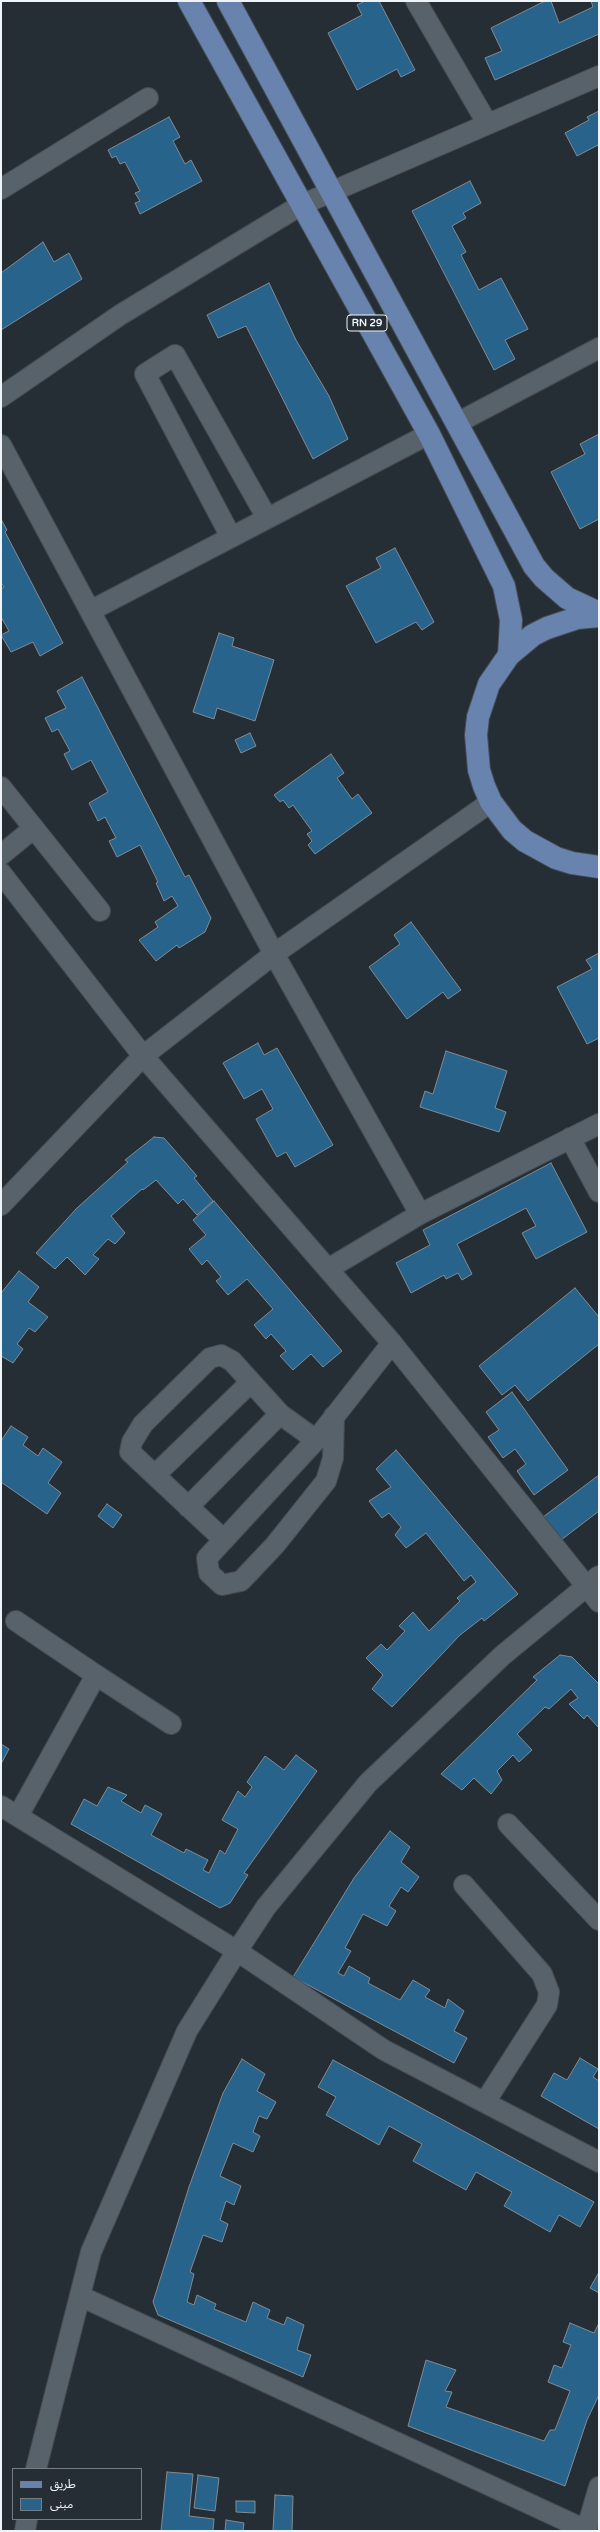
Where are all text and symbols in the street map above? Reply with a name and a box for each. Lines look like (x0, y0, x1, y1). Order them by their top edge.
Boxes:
road number: RN 29 (347, 315, 387, 331)
legend (12, 2468, 142, 2520)
text: طريق (50, 2477, 76, 2491)
text: مبنى (50, 2497, 73, 2511)

